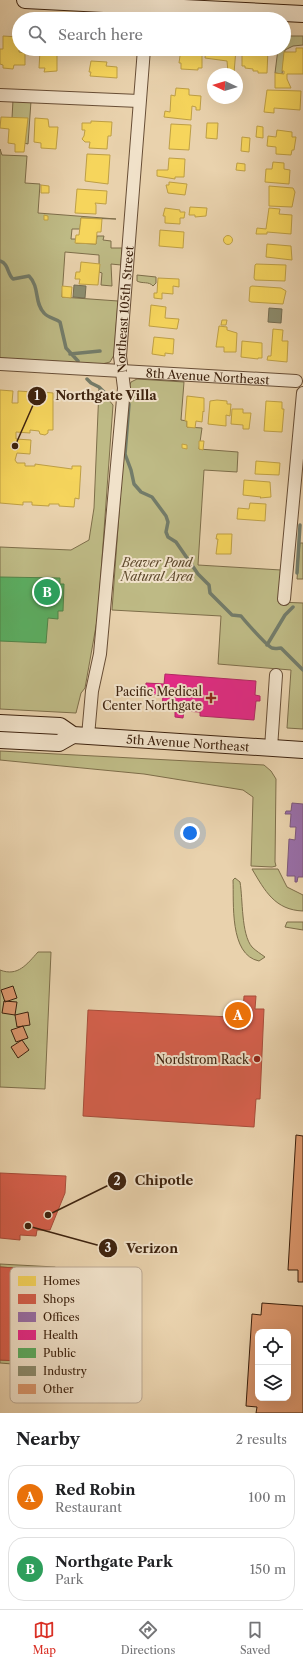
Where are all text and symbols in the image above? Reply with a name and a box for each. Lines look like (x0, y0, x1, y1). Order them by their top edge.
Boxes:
search box (12, 12, 291, 56)
icon: search (26, 23, 48, 45)
text: Search here (58, 25, 143, 44)
north arrow (207, 68, 243, 104)
street label: Northeast 105th Street (113, 245, 136, 374)
street label: 8th Avenue Northeast (145, 365, 271, 387)
callout: Northgate Villa (27, 383, 165, 408)
text: Northgate Villa (55, 387, 157, 403)
text: 1 (34, 388, 40, 403)
park label: Beaver Pond Natural Area (120, 555, 194, 584)
pin: B (34, 577, 60, 607)
place label: Pacific Medical Center Northgate (102, 684, 202, 713)
marker: Pacific Medical Center Northgate (205, 692, 217, 704)
street label: 5th Avenue Northeast (126, 731, 251, 754)
your location (180, 823, 200, 843)
pin: A (225, 1000, 251, 1030)
place label: Nordstrom Rack (155, 1052, 250, 1067)
marker: Nordstrom Rack (252, 1054, 262, 1064)
callout: Chipotle (107, 1168, 201, 1193)
text: Chipotle (135, 1172, 194, 1188)
text: 2 (113, 1173, 121, 1188)
callout: Verizon (98, 1236, 186, 1261)
text: 3 (105, 1240, 112, 1255)
text: Verizon (125, 1240, 178, 1256)
legend (10, 1267, 142, 1403)
text: Homes (43, 1274, 80, 1288)
text: Shops (43, 1292, 75, 1306)
text: Offices (43, 1310, 80, 1324)
text: Health (43, 1328, 78, 1342)
map controls (255, 1329, 291, 1401)
button: locate (255, 1329, 291, 1365)
text: Public (43, 1346, 76, 1360)
text: Industry (43, 1364, 88, 1378)
button: layers (255, 1365, 291, 1401)
text: Other (43, 1382, 74, 1396)
text: Nearby (16, 1429, 80, 1449)
text: 2 results (236, 1431, 287, 1447)
text: Red Robin (55, 1480, 136, 1499)
text: A (25, 1489, 35, 1505)
text: 100 m (248, 1489, 286, 1505)
text: Restaurant (55, 1499, 122, 1515)
text: Northgate Park (55, 1552, 173, 1571)
text: B (25, 1561, 35, 1577)
text: 150 m (250, 1561, 286, 1577)
text: Park (55, 1571, 83, 1587)
tab: Map (32, 1619, 56, 1657)
tab: Directions (121, 1619, 175, 1657)
tab: Saved (240, 1619, 271, 1657)

